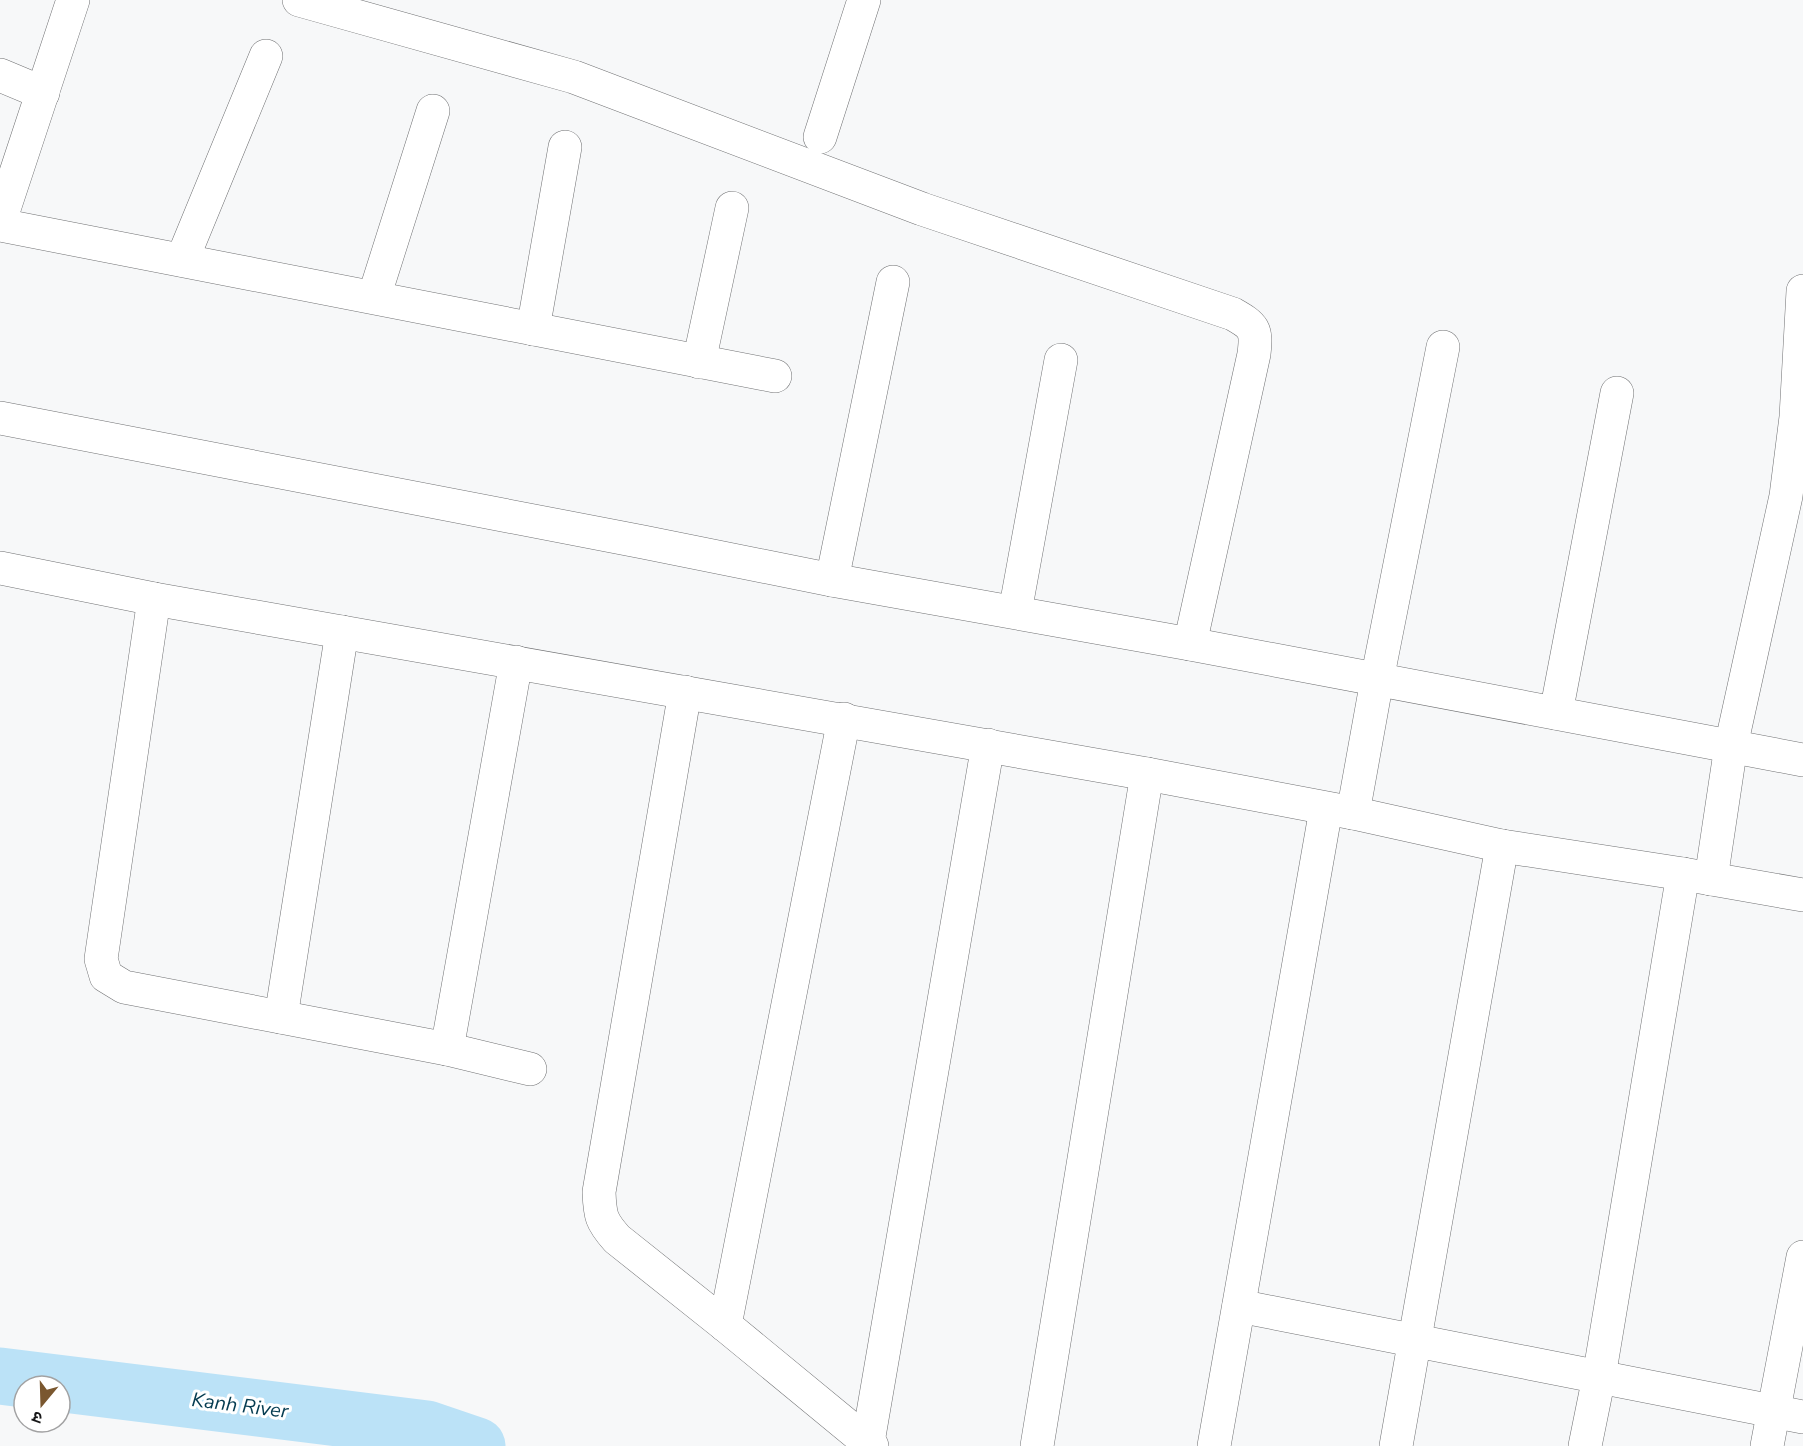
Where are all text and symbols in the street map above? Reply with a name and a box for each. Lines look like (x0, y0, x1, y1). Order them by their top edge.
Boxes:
north arrow (12, 1374, 72, 1434)
water label: Kanh River (190, 1386, 291, 1425)
text: उ (29, 1405, 45, 1429)

